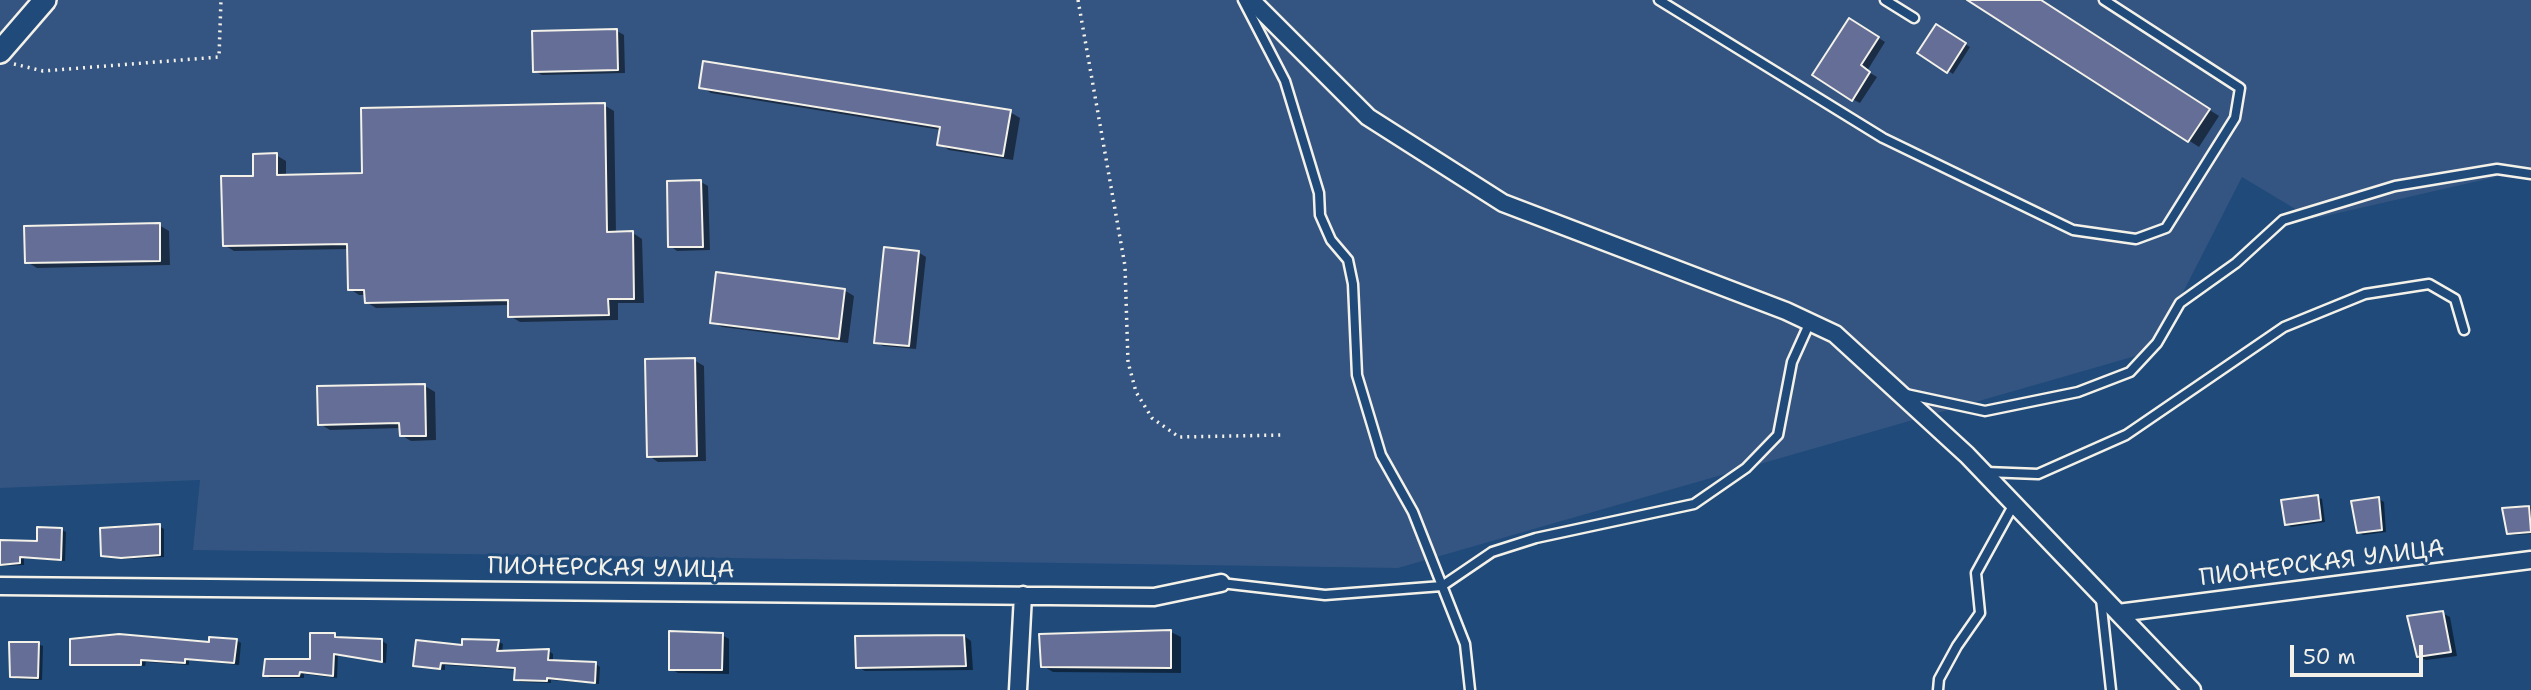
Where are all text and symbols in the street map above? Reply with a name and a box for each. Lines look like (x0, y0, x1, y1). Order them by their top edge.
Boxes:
street label: ПИОНЕРСКАЯ УЛИЦА (2198, 535, 2446, 593)
street label: ПИОНЕРСКАЯ УЛИЦА (487, 552, 735, 586)
scale bar (2293, 630, 2426, 674)
text: 50 m (2303, 643, 2356, 671)

